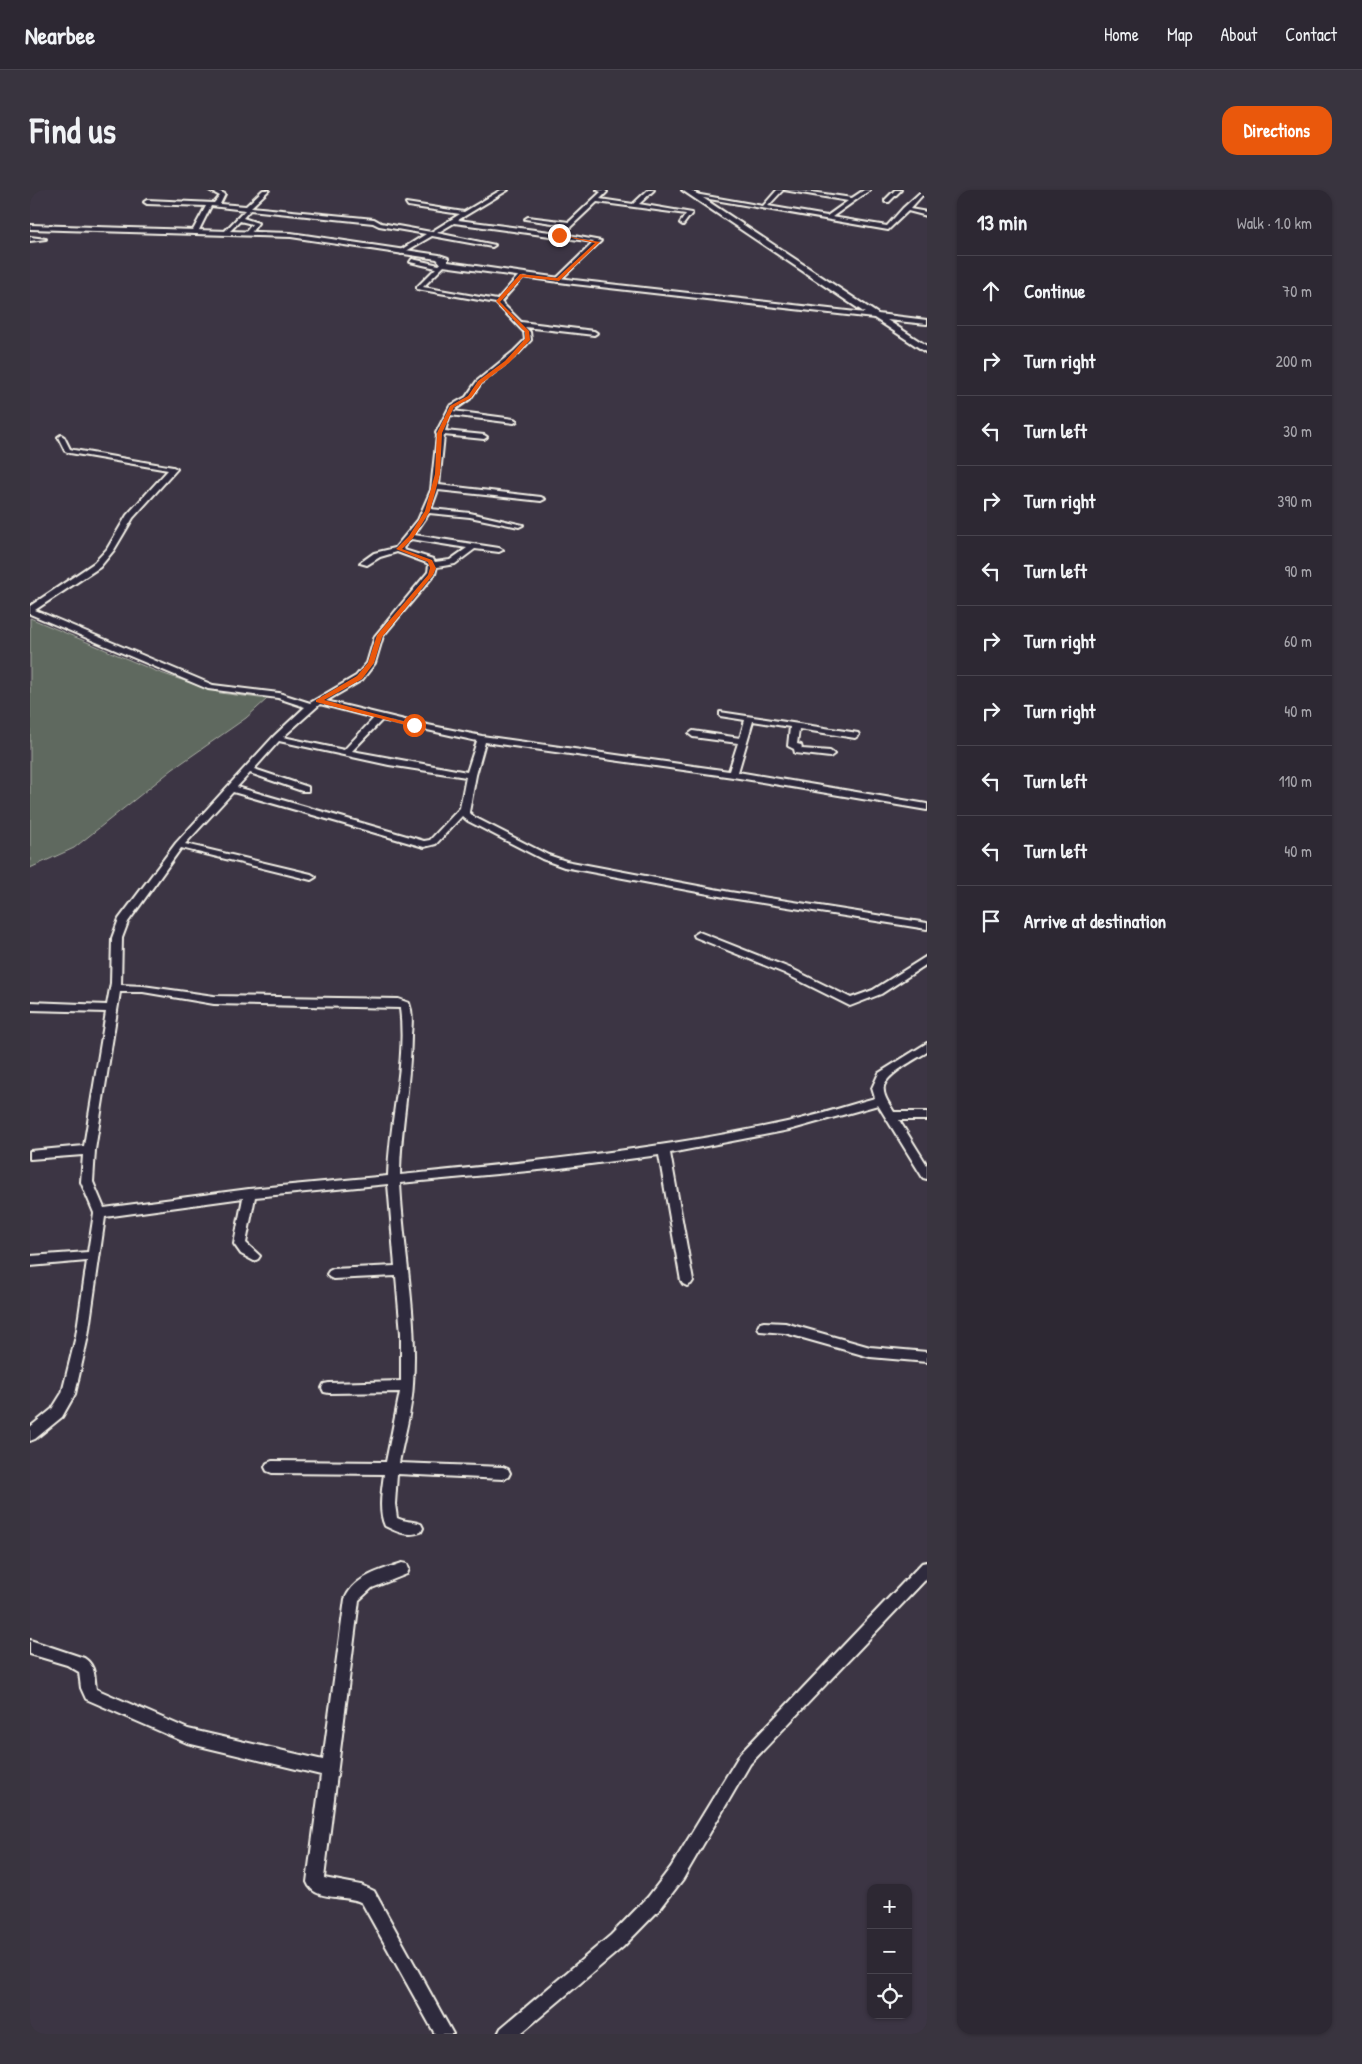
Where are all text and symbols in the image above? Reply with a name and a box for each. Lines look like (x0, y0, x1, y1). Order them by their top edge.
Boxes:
text: Nearbee (25, 19, 95, 51)
text: Home (1104, 22, 1139, 47)
text: Map (1167, 22, 1192, 47)
text: About (1220, 22, 1257, 47)
text: Contact (1285, 22, 1337, 47)
button: Directions (1222, 106, 1332, 155)
text: Find us (30, 107, 116, 154)
text: 13 min (977, 208, 1027, 237)
text: Walk · 1.0 km (1237, 212, 1312, 234)
route end (548, 224, 571, 247)
icon: ahead (977, 277, 1005, 305)
text: Continue (1024, 278, 1085, 304)
text: 70 m (1282, 280, 1312, 302)
icon: right (977, 347, 1005, 375)
text: Turn right (1024, 348, 1095, 374)
text: 200 m (1276, 350, 1312, 372)
icon: left (977, 417, 1005, 445)
text: Turn left (1024, 418, 1087, 444)
text: 30 m (1283, 420, 1312, 442)
icon: right (977, 487, 1005, 515)
text: Turn right (1024, 488, 1095, 514)
text: 390 m (1277, 490, 1312, 512)
icon: left (977, 557, 1005, 585)
text: Turn left (1024, 558, 1087, 584)
text: 90 m (1284, 560, 1312, 582)
icon: right (977, 627, 1005, 655)
text: Turn right (1024, 628, 1095, 654)
text: 60 m (1284, 630, 1312, 652)
icon: right (977, 697, 1005, 725)
text: Turn right (1024, 698, 1095, 724)
text: 40 m (1284, 700, 1312, 722)
route start (403, 714, 426, 737)
icon: left (977, 767, 1005, 795)
text: Turn left (1024, 768, 1087, 794)
text: 110 m (1279, 770, 1312, 792)
icon: left (977, 837, 1005, 865)
text: Turn left (1024, 838, 1087, 864)
text: 40 m (1284, 840, 1312, 862)
icon: arrive (977, 907, 1005, 935)
text: Arrive at destination (1024, 908, 1166, 934)
map controls (867, 1884, 912, 2019)
button: + (867, 1884, 912, 1929)
button: − (867, 1929, 912, 1974)
button: locate (867, 1974, 912, 2019)

